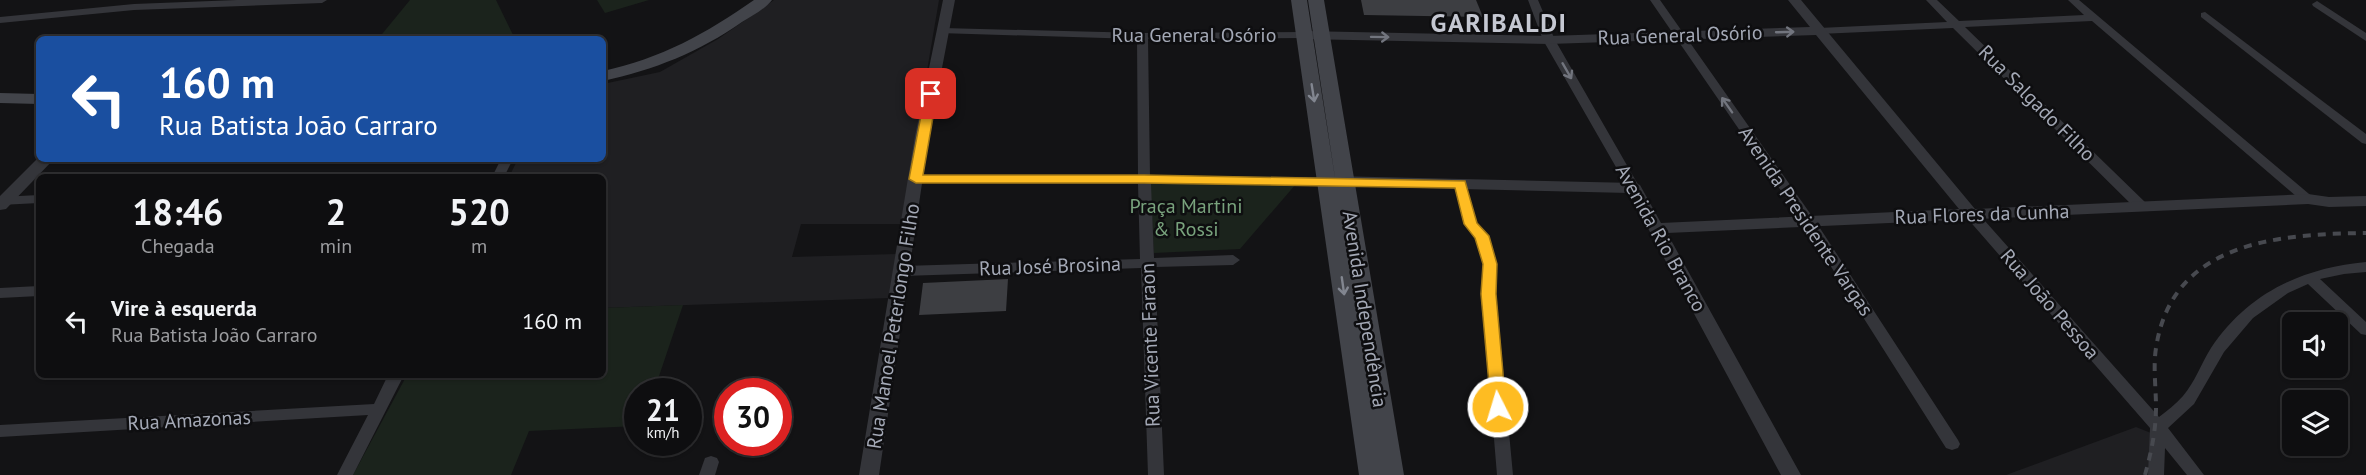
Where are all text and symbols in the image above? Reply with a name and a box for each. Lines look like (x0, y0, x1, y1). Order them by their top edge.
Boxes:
district label: GARIBALDI (1431, 6, 1567, 39)
street label: Rua General Osório (1597, 19, 1763, 51)
street label: Rua General Osório (1112, 22, 1276, 48)
one-way arrow (1774, 26, 1794, 37)
one-way arrow (1369, 31, 1389, 43)
street label: Rua Salgado Filho (1973, 39, 2101, 167)
text: 160 m (159, 55, 275, 110)
icon: left (60, 60, 138, 138)
one-way arrow (1562, 63, 1574, 80)
pin (905, 68, 956, 119)
icon: arrive (914, 77, 947, 110)
one-way arrow (1307, 83, 1318, 103)
one-way arrow (1721, 97, 1734, 113)
text: Rua Batista João Carraro (159, 108, 438, 142)
street label: Avenida Presidente Vargas (1733, 121, 1879, 321)
street label: Avenida Rio Branco (1610, 160, 1712, 316)
text: 18:46 (132, 188, 224, 235)
text: 2 (326, 188, 346, 235)
text: 520 (449, 188, 510, 235)
park label: Praça Martini & Rossi (1129, 193, 1243, 242)
street label: Rua Flores da Cunha (1894, 198, 2070, 230)
street label: Rua Manoel Peterlongo Filho (861, 201, 925, 451)
street label: Avenida Independência (1337, 209, 1393, 409)
text: Chegada (141, 233, 215, 259)
text: min (320, 233, 352, 259)
text: m (471, 233, 487, 259)
street label: Rua João Pessoa (1995, 243, 2105, 365)
street label: Rua José Brosina (979, 251, 1121, 281)
street label: Rua Vicente Faraon (1134, 262, 1166, 428)
one-way arrow (1337, 275, 1348, 295)
text: Vire à esquerda (111, 294, 257, 322)
icon: left (60, 305, 93, 338)
text: 160 m (522, 307, 582, 335)
map controls (2282, 312, 2348, 456)
button: sound (2282, 312, 2348, 378)
text: Rua Batista João Carraro (111, 322, 318, 348)
position arrow (1466, 375, 1530, 439)
speed limit sign: 30 (714, 378, 792, 456)
text: 21 (646, 390, 680, 429)
button: layers (2282, 390, 2348, 456)
street label: Rua Amazonas (127, 404, 251, 436)
text: km/h (647, 423, 679, 442)

